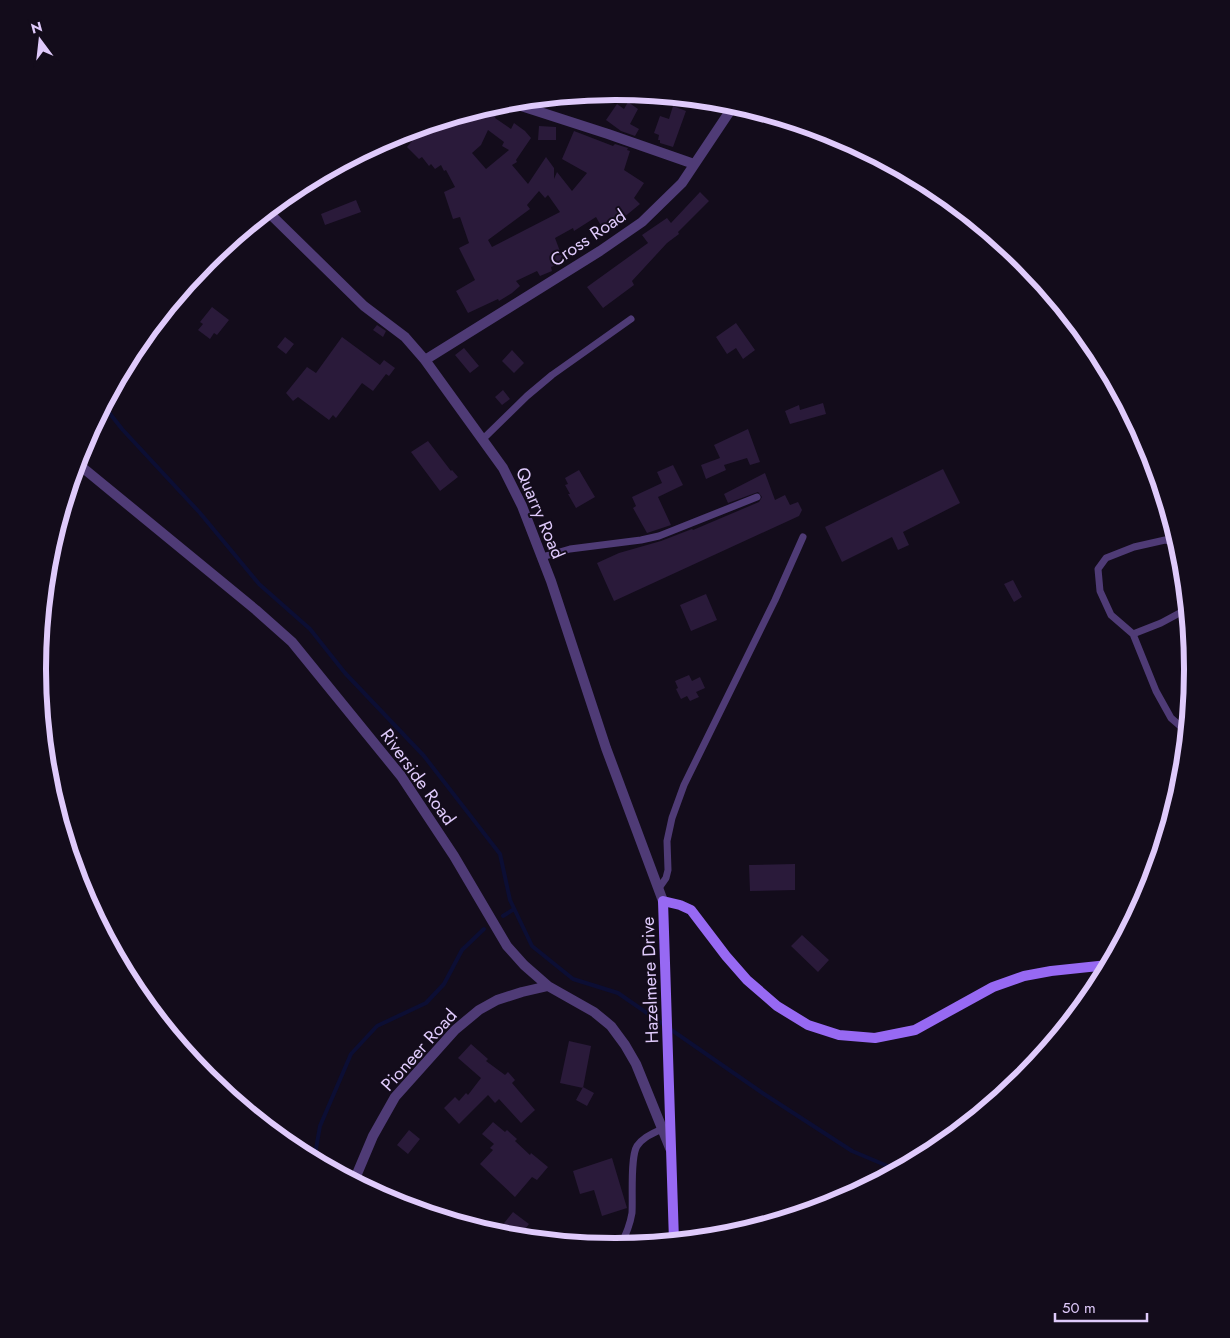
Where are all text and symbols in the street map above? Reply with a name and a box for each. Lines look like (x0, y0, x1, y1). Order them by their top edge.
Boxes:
north arrow (15, 15, 65, 65)
text: N (29, 16, 45, 39)
street label: Cross Road (545, 203, 631, 273)
street label: Quarry Road (509, 463, 571, 563)
street label: Riverside Road (374, 723, 462, 831)
street label: Hazelmere Drive (635, 916, 665, 1044)
street label: Pioneer Road (375, 1003, 463, 1097)
scale bar (1055, 1290, 1148, 1322)
text: 50 m (1062, 1297, 1096, 1319)

